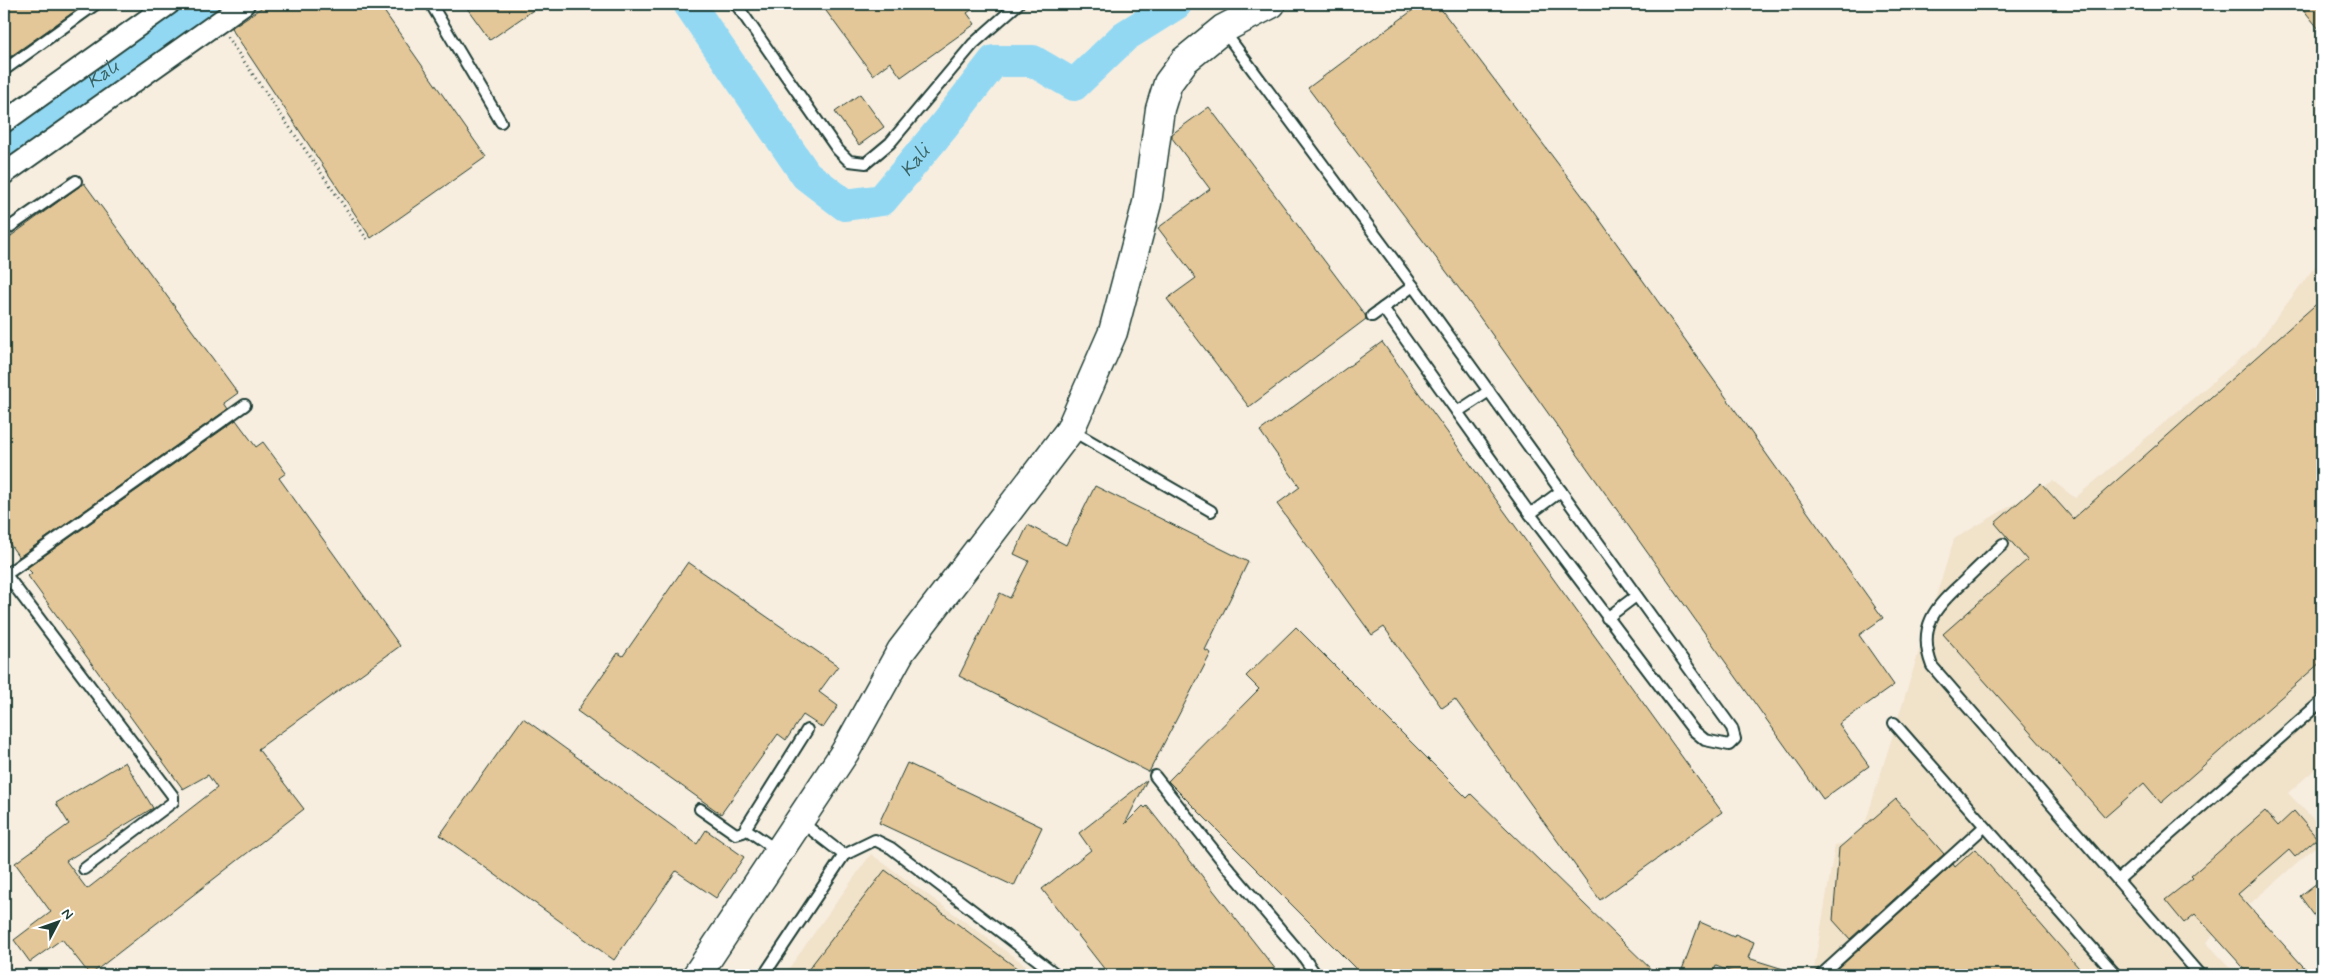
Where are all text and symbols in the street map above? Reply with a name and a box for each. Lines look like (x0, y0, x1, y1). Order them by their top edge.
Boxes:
water label: Kali (81, 52, 126, 94)
water label: Kali (894, 137, 937, 182)
north arrow (32, 896, 82, 946)
text: N (57, 905, 77, 924)

